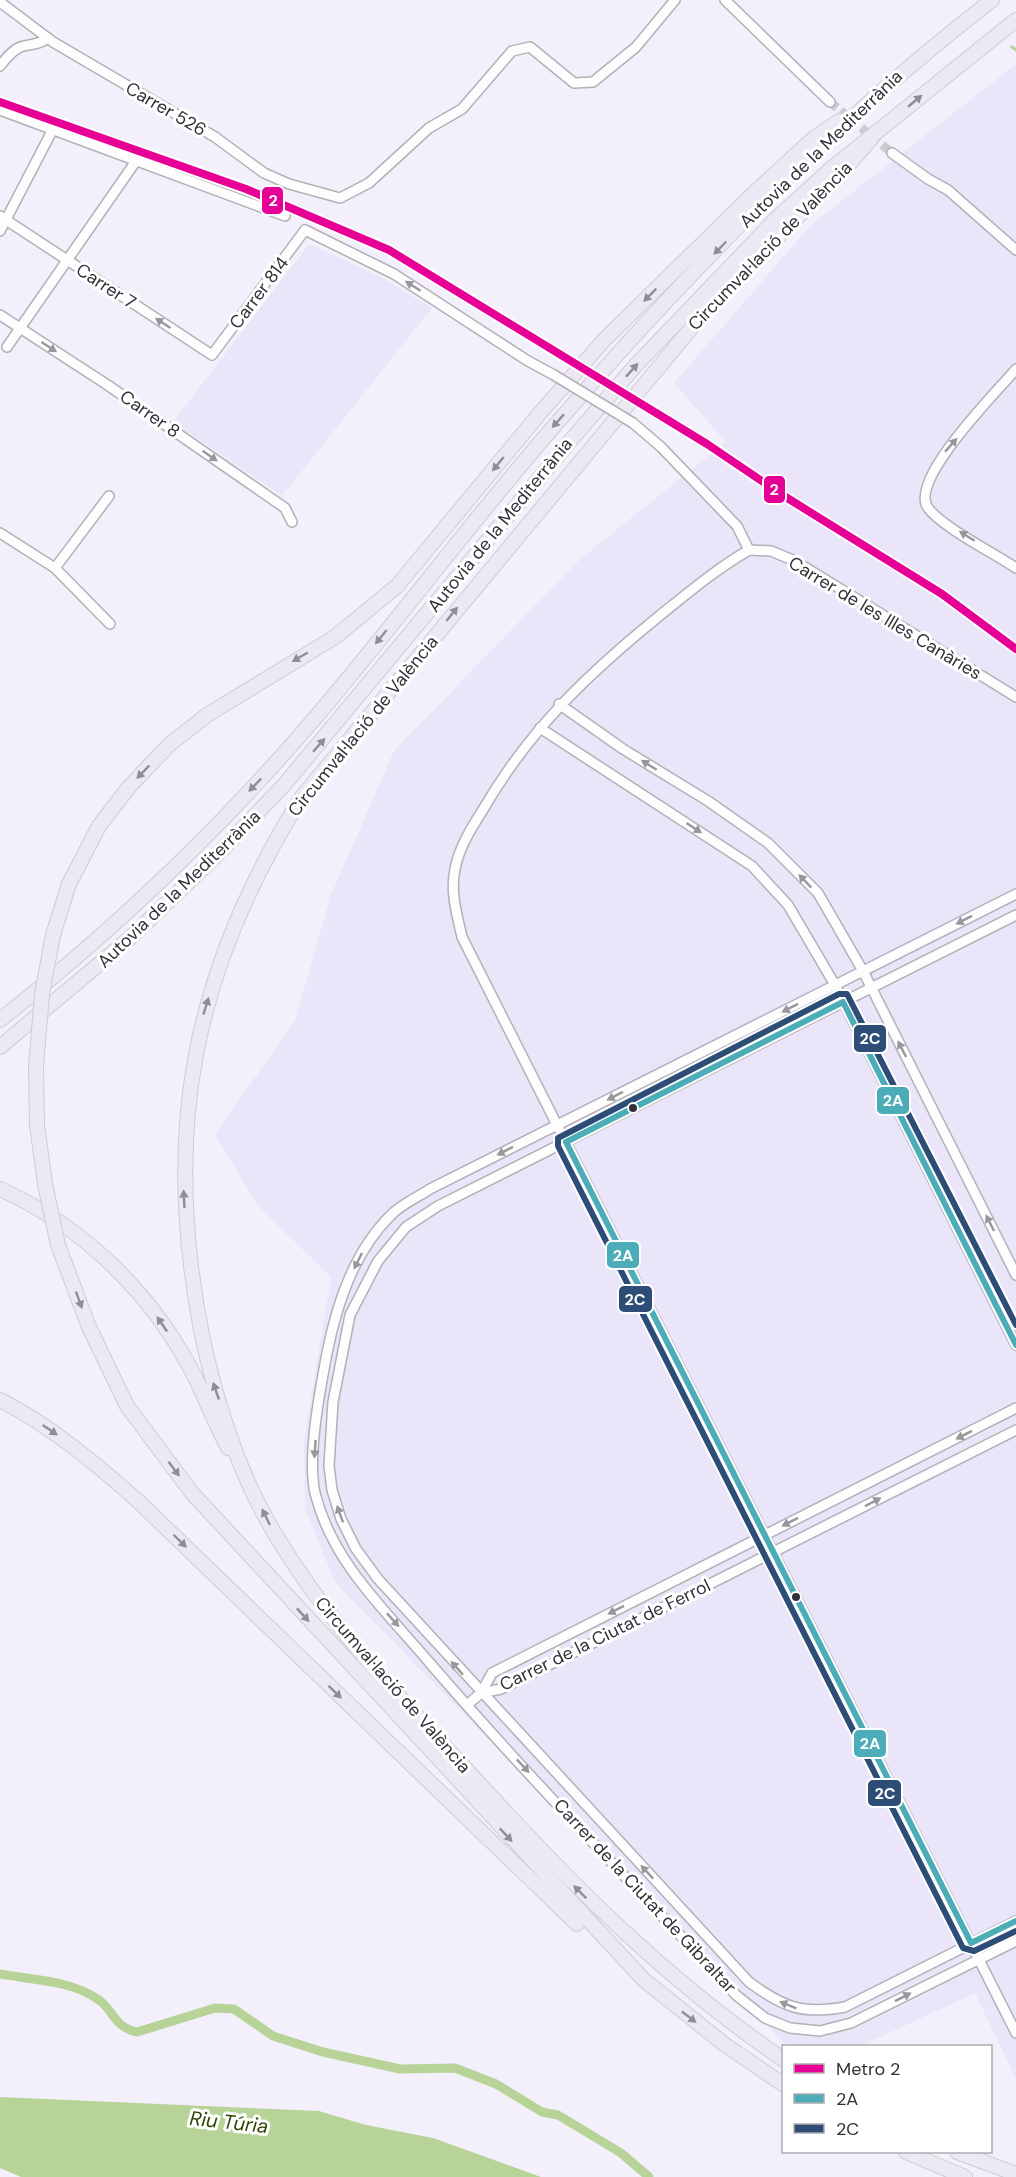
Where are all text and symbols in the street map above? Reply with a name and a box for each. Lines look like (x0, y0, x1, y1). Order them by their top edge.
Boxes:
street label: Autovia de la Mediterrània (734, 65, 908, 233)
street label: Carrer 526 (121, 76, 211, 142)
one-way arrow (907, 95, 922, 108)
street label: Circumval·lació de València (683, 156, 857, 336)
line badge: 2 (261, 186, 284, 215)
text: 2 (268, 190, 278, 211)
one-way arrow (713, 240, 727, 254)
street label: Carrer 814 (224, 252, 294, 334)
street label: Carrer 7 (71, 258, 141, 314)
one-way arrow (405, 280, 421, 291)
one-way arrow (643, 288, 657, 302)
one-way arrow (156, 317, 172, 329)
one-way arrow (41, 341, 57, 352)
one-way arrow (625, 362, 639, 377)
street label: Carrer 8 (115, 385, 185, 443)
one-way arrow (552, 413, 565, 428)
street label: Autovia de la Mediterrània (422, 433, 578, 617)
one-way arrow (944, 438, 957, 453)
one-way arrow (202, 450, 218, 462)
one-way arrow (491, 456, 504, 472)
line badge: 2 (763, 475, 786, 504)
text: 2 (769, 479, 779, 500)
one-way arrow (959, 531, 975, 542)
street label: Carrer de les Illes Canàries (784, 551, 986, 685)
one-way arrow (446, 606, 459, 622)
one-way arrow (375, 629, 388, 645)
street label: Circumval·lació de València (282, 630, 444, 822)
one-way arrow (292, 652, 308, 663)
one-way arrow (312, 738, 325, 753)
one-way arrow (641, 760, 657, 771)
one-way arrow (137, 765, 151, 779)
one-way arrow (248, 778, 262, 793)
street label: Autovia de la Mediterrània (92, 805, 266, 973)
one-way arrow (686, 823, 703, 834)
one-way arrow (799, 874, 813, 888)
one-way arrow (955, 916, 972, 925)
one-way arrow (202, 997, 211, 1015)
one-way arrow (781, 1003, 798, 1013)
line badge: 2C (853, 1024, 887, 1053)
text: 2C (860, 1028, 881, 1049)
one-way arrow (897, 1040, 907, 1057)
line badge: 2A (876, 1086, 910, 1115)
text: 2A (883, 1090, 903, 1111)
one-way arrow (607, 1091, 624, 1100)
unlabelled marker (627, 1102, 639, 1114)
one-way arrow (496, 1146, 513, 1156)
one-way arrow (180, 1190, 189, 1209)
one-way arrow (985, 1215, 994, 1232)
line badge: 2A (606, 1241, 640, 1269)
text: 2A (613, 1245, 633, 1266)
one-way arrow (353, 1252, 362, 1269)
line badge: 2C (618, 1285, 653, 1313)
text: 2C (625, 1289, 646, 1310)
one-way arrow (74, 1291, 84, 1309)
one-way arrow (156, 1317, 168, 1333)
one-way arrow (210, 1382, 220, 1400)
one-way arrow (42, 1424, 58, 1435)
one-way arrow (955, 1430, 972, 1439)
one-way arrow (310, 1440, 320, 1459)
one-way arrow (167, 1461, 179, 1476)
one-way arrow (864, 1497, 881, 1507)
one-way arrow (335, 1505, 344, 1523)
one-way arrow (261, 1508, 271, 1526)
one-way arrow (781, 1518, 798, 1527)
one-way arrow (173, 1534, 187, 1548)
street label: Carrer de la Ciutat de Ferrol (496, 1573, 714, 1697)
unlabelled marker (790, 1591, 802, 1603)
street label: Circumval·lació de València (310, 1592, 476, 1778)
one-way arrow (607, 1606, 624, 1615)
one-way arrow (295, 1608, 309, 1622)
one-way arrow (386, 1612, 399, 1627)
one-way arrow (451, 1661, 465, 1675)
one-way arrow (328, 1684, 342, 1698)
line badge: 2A (853, 1729, 887, 1758)
text: 2A (860, 1733, 880, 1754)
one-way arrow (516, 1758, 530, 1773)
line badge: 2C (867, 1779, 902, 1807)
text: 2C (875, 1783, 896, 1804)
street label: Carrer de la Ciutat de Gibraltar (548, 1794, 742, 1999)
one-way arrow (499, 1827, 512, 1842)
one-way arrow (640, 1865, 654, 1880)
one-way arrow (573, 1885, 587, 1899)
one-way arrow (895, 1992, 912, 2001)
one-way arrow (778, 2000, 796, 2010)
one-way arrow (681, 2011, 696, 2023)
legend (782, 2045, 992, 2153)
text: Metro 2 (836, 2057, 900, 2081)
text: 2A (836, 2087, 858, 2111)
water label: Riu Túria (188, 2105, 270, 2139)
text: 2C (836, 2117, 859, 2141)

